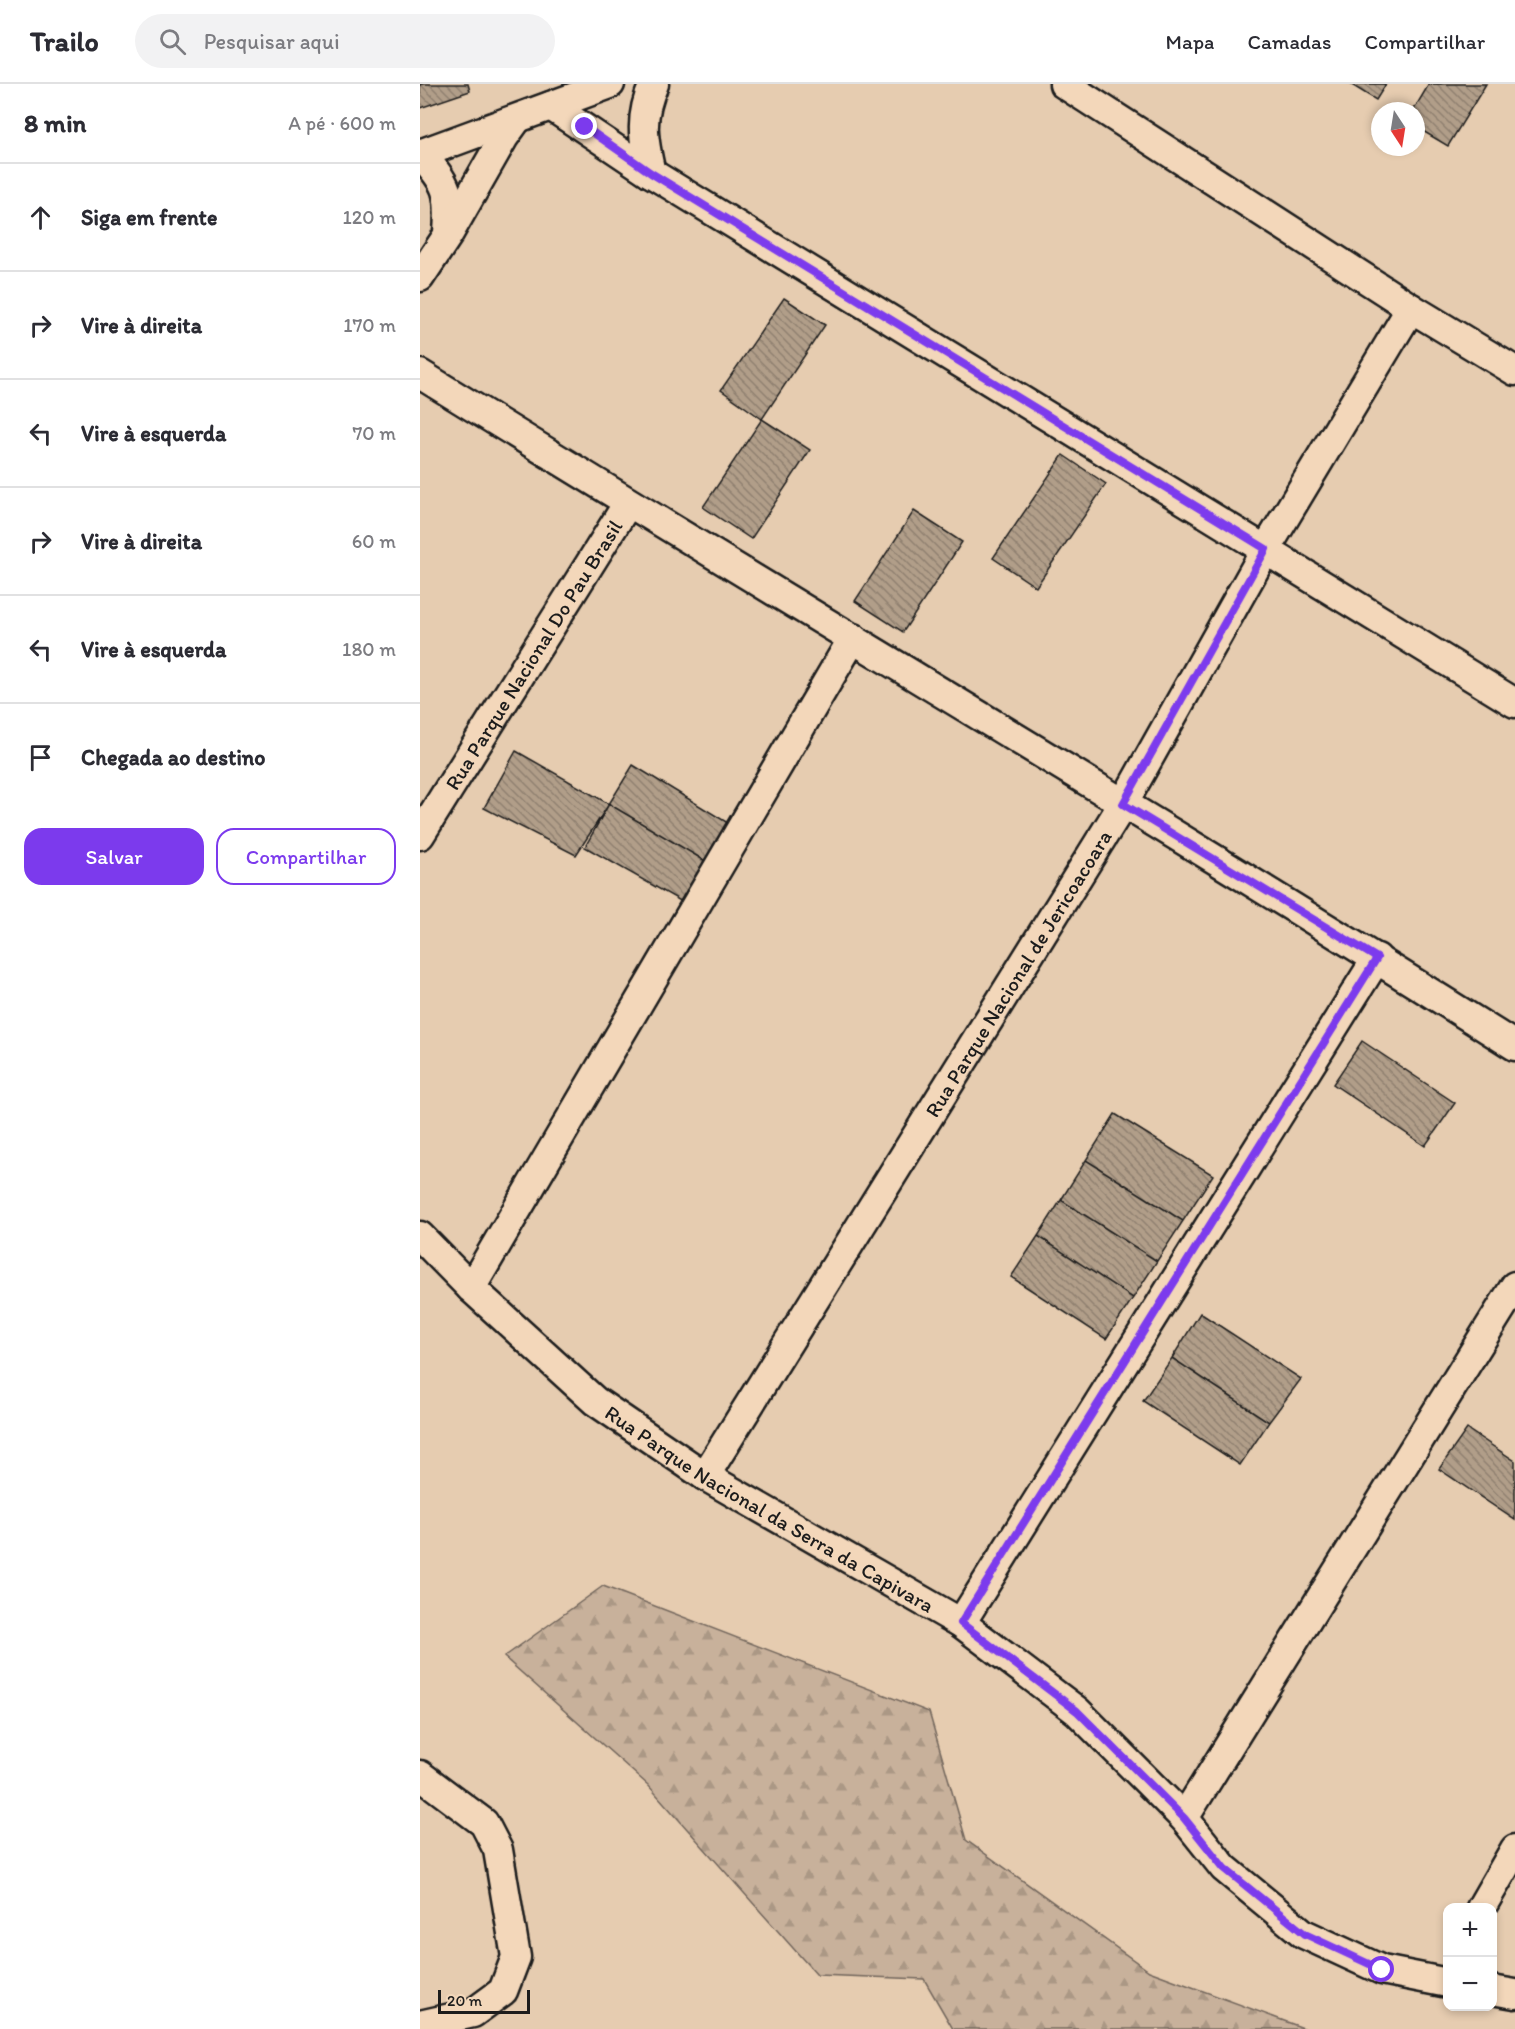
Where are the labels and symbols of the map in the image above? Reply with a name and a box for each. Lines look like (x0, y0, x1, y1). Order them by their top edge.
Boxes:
north arrow (1371, 102, 1425, 156)
route end (571, 113, 597, 139)
street label: Rua Parque Nacional Do Pau Brasil (439, 515, 627, 794)
street label: Rua Parque Nacional de Jericoacoara (919, 825, 1116, 1121)
street label: Rua Parque Nacional da Serra da Capivara (601, 1399, 939, 1617)
route start (1368, 1956, 1394, 1982)
scale bar (438, 1987, 530, 2014)

